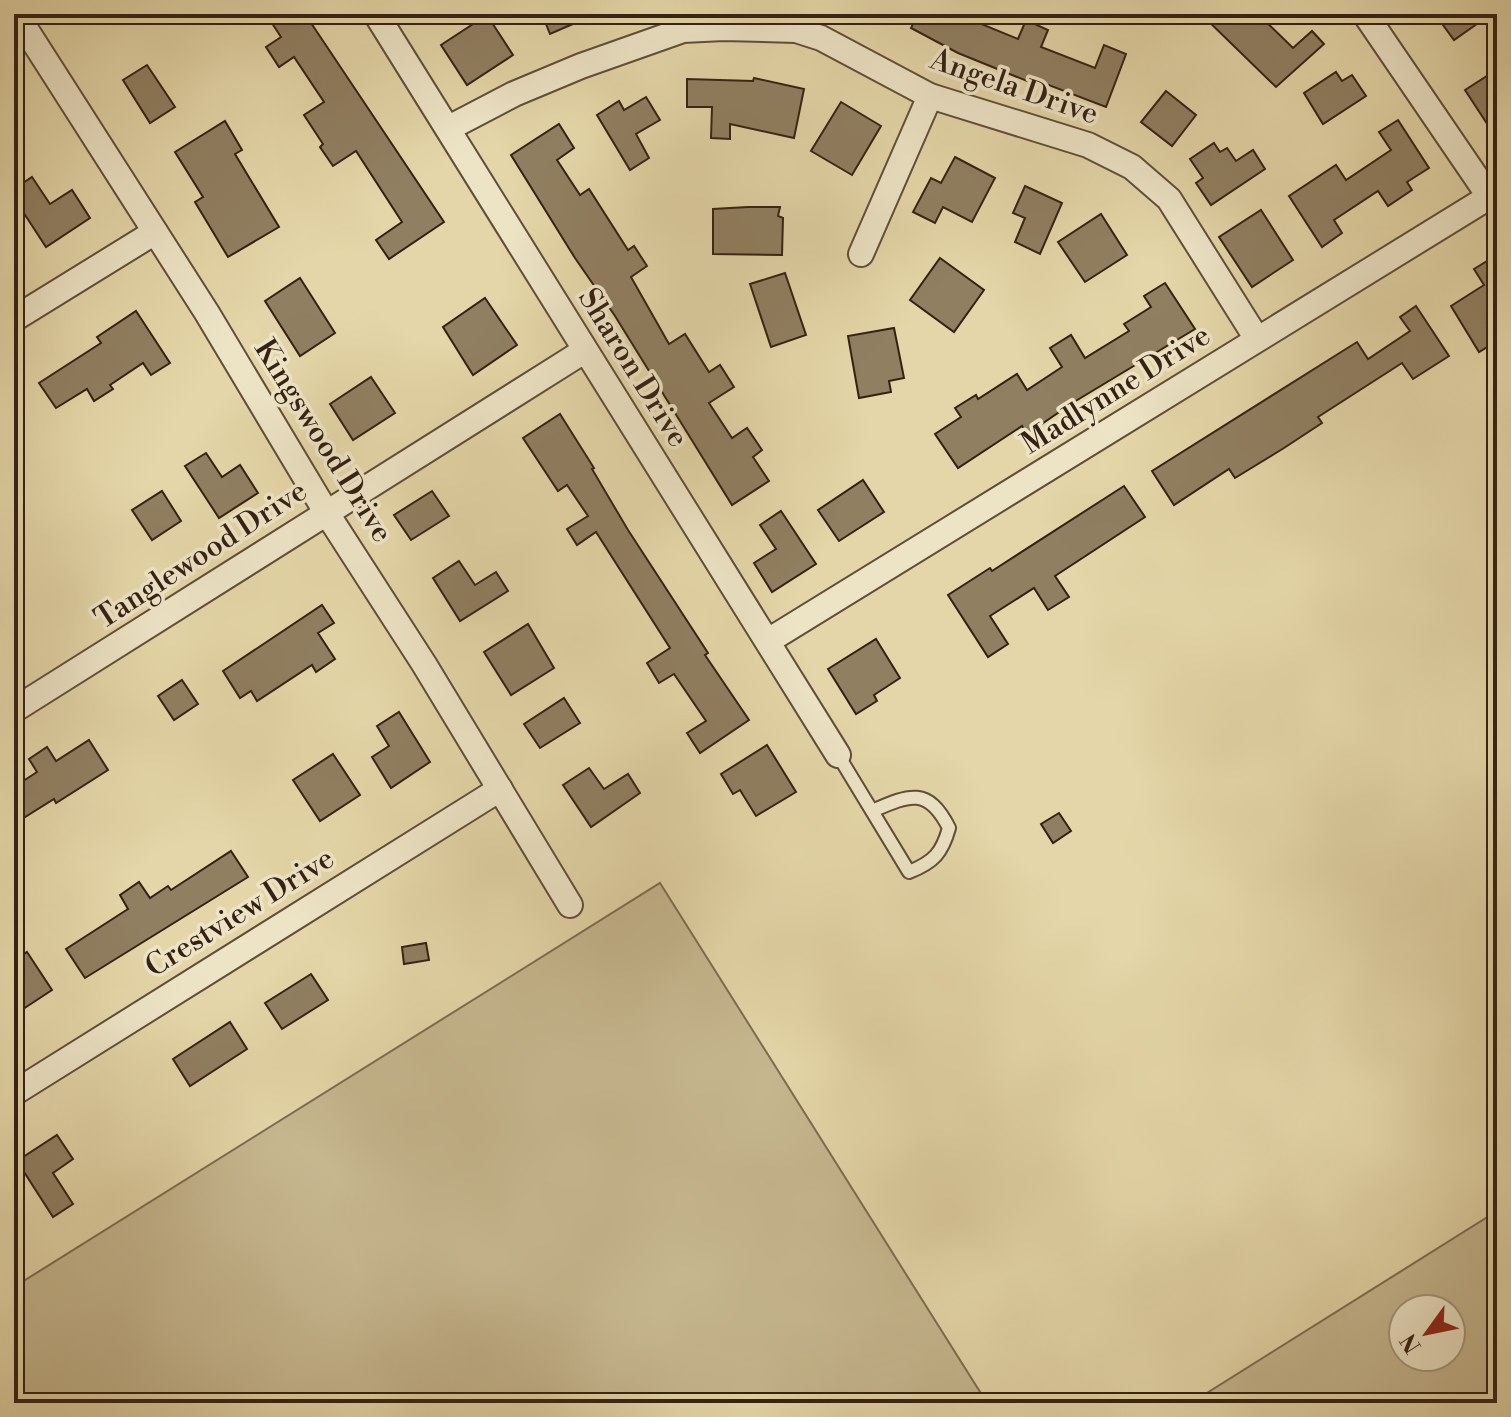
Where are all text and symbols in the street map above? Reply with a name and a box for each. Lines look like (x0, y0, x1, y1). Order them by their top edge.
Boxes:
street label: Angela Drive (924, 40, 1103, 134)
street label: Sharon Drive (569, 282, 697, 454)
street label: Madlynne Drive (1014, 317, 1218, 463)
street label: Kingswood Drive (245, 332, 401, 550)
street label: Tanglewood Drive (88, 472, 314, 638)
street label: Crestview Drive (139, 840, 341, 986)
north arrow (1387, 1293, 1467, 1373)
text: N (1395, 1328, 1428, 1358)

